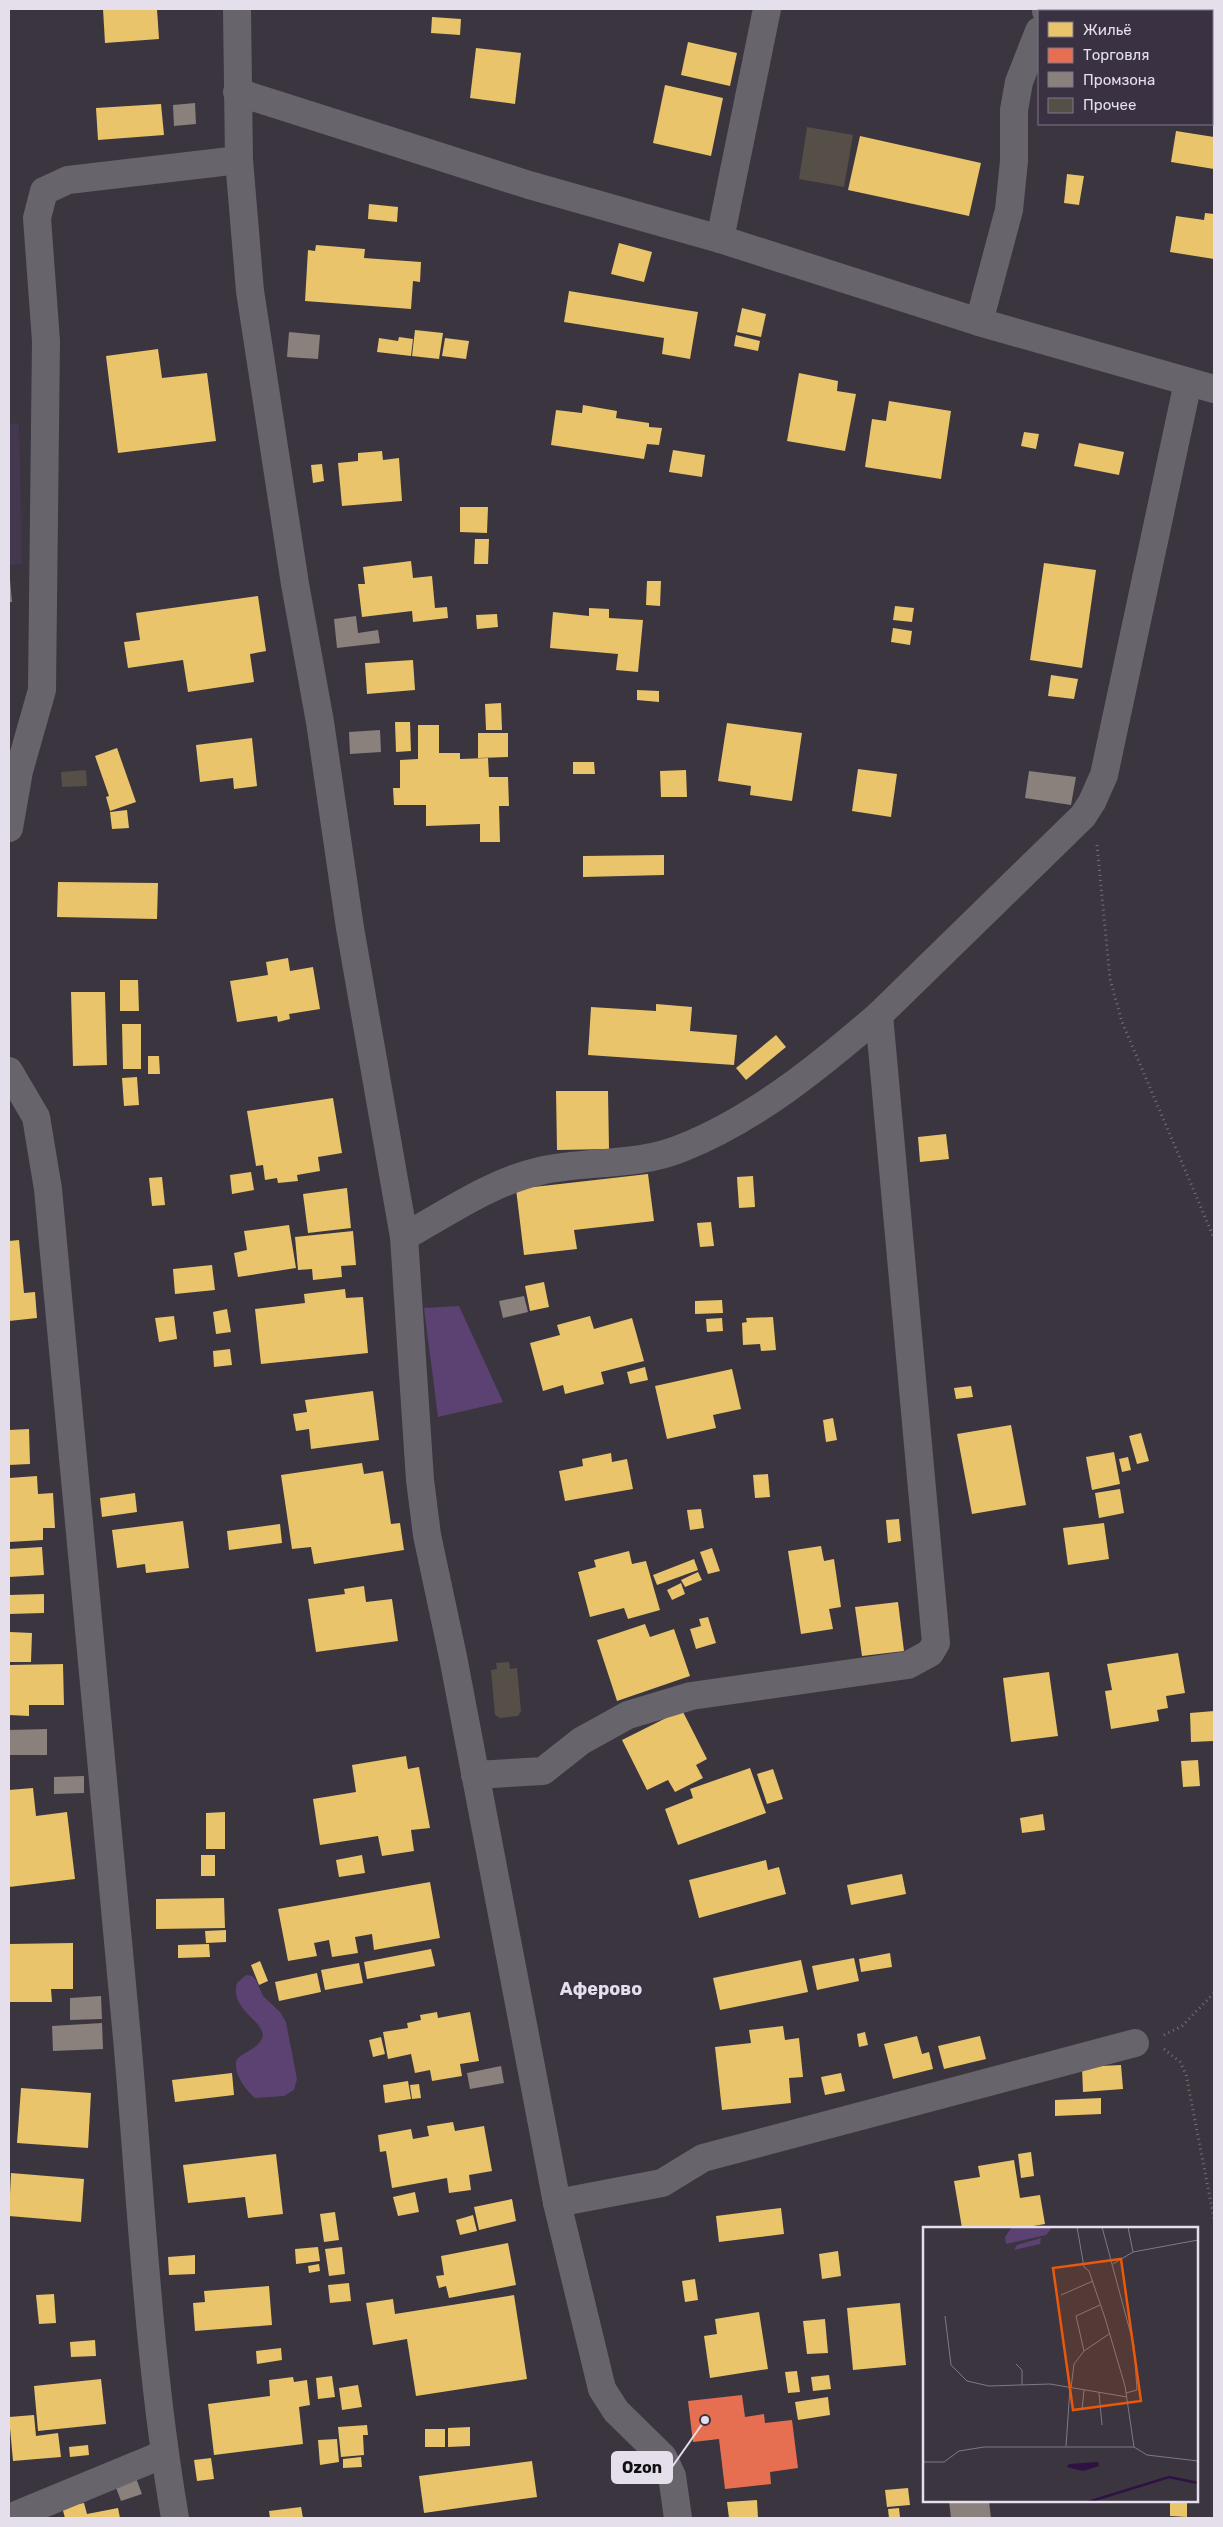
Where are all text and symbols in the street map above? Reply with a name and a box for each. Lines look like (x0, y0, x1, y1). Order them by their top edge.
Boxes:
legend (1038, 10, 1213, 125)
text: Жильё (1083, 21, 1132, 39)
text: Торговля (1083, 46, 1149, 64)
text: Промзона (1083, 71, 1155, 89)
text: Прочее (1083, 96, 1136, 114)
district label: Аферово (560, 1978, 642, 2000)
inset map (923, 2227, 1198, 2502)
callout: Ozon (612, 2452, 672, 2483)
text: Ozon (622, 2458, 662, 2477)

